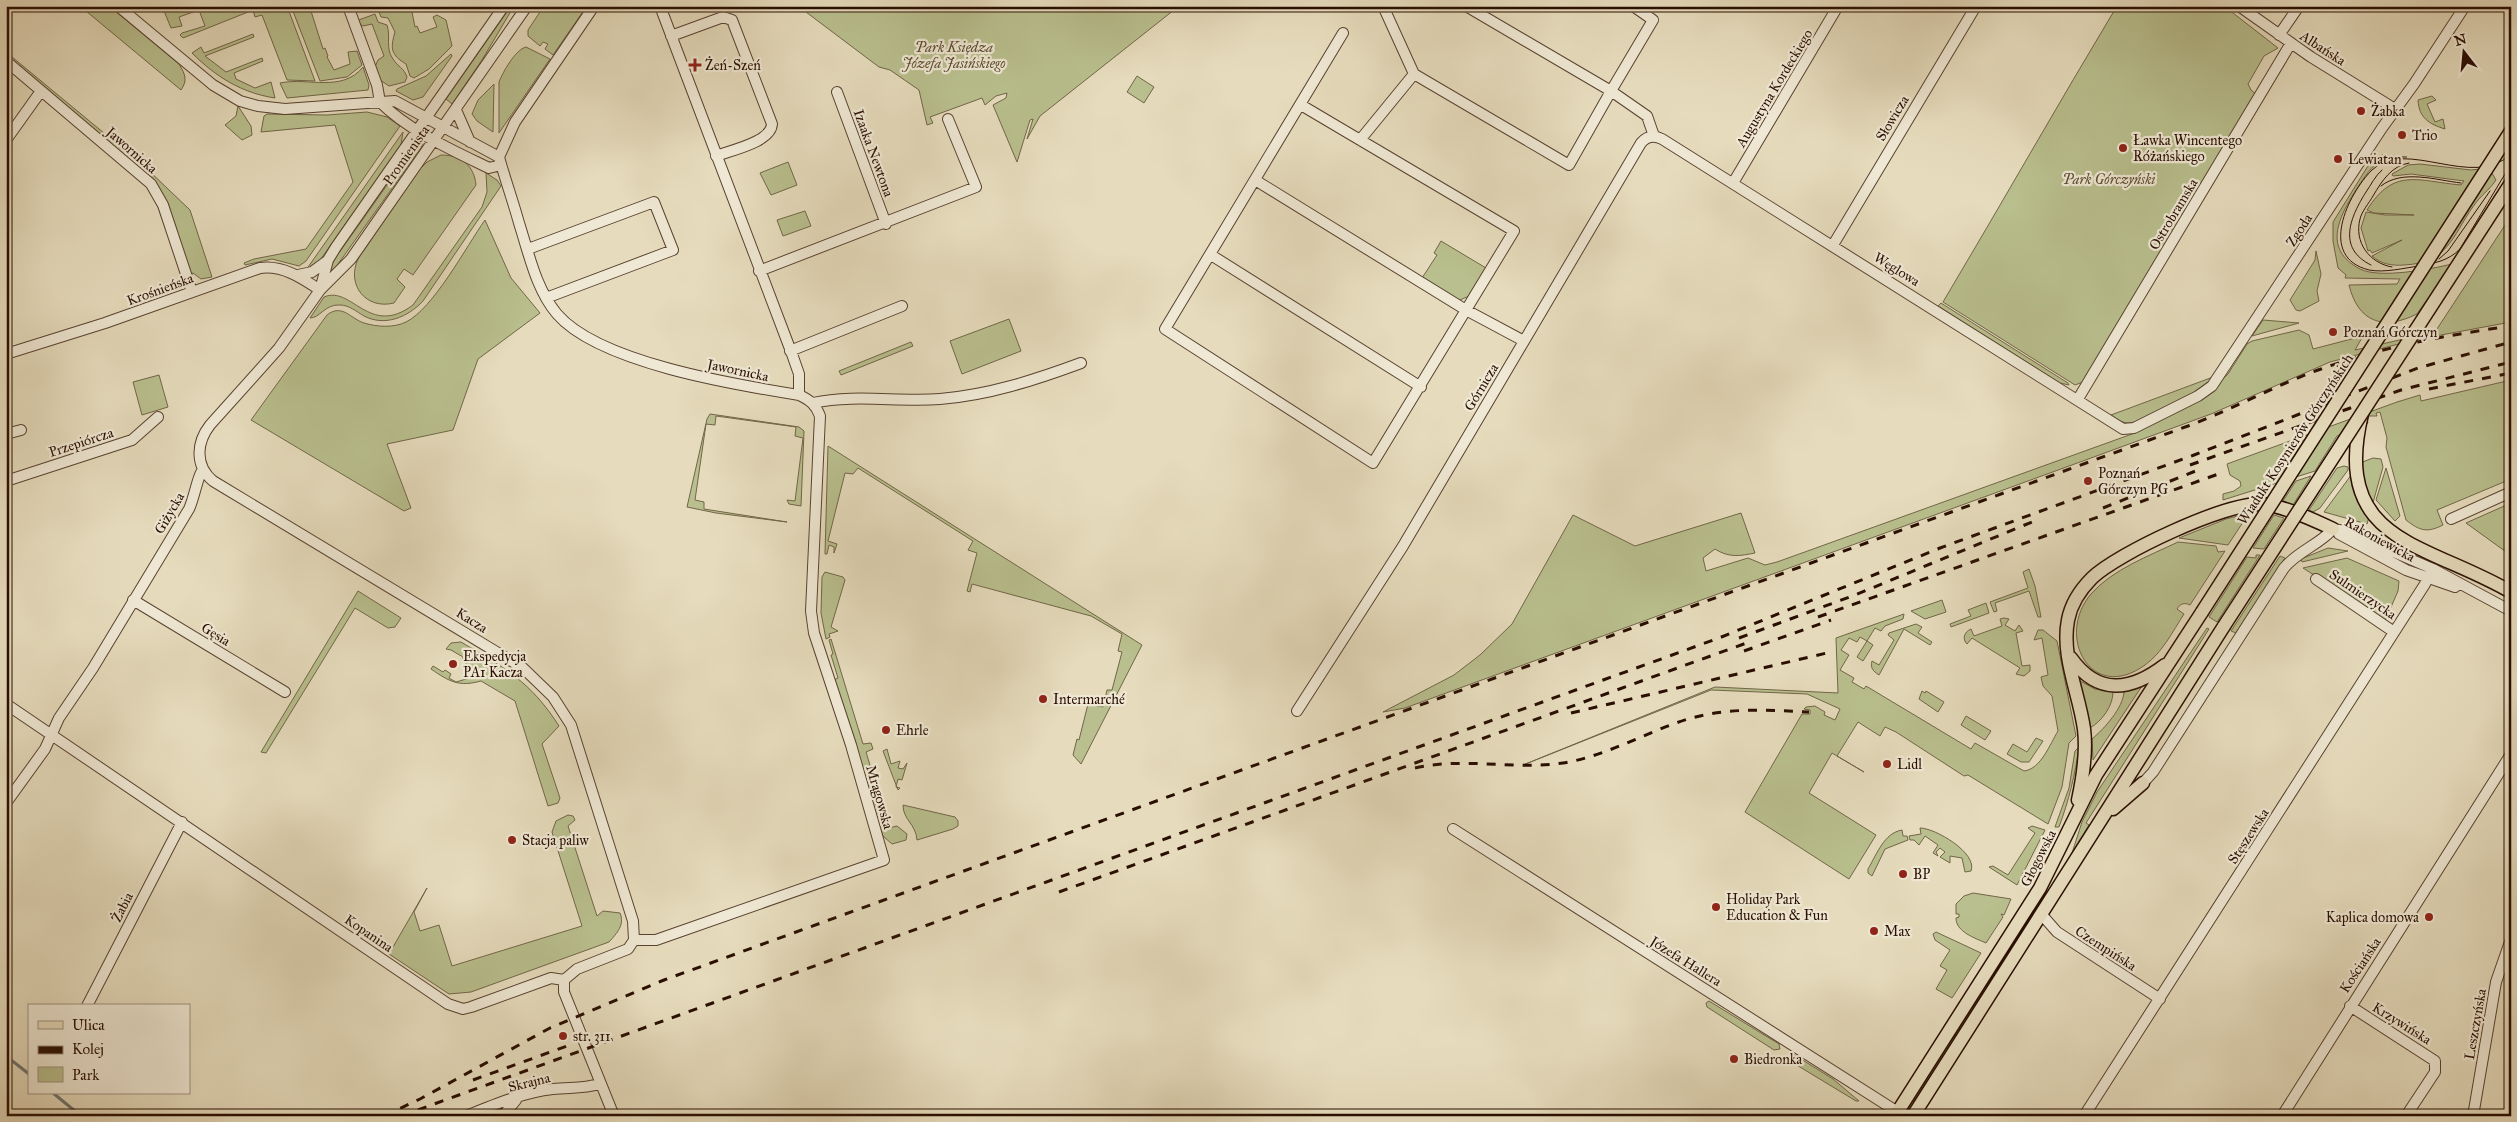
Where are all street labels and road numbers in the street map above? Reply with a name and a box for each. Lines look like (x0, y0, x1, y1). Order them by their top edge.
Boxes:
street label: Augustyna Kordeckiego (1732, 26, 1816, 151)
street label: Albańska (2296, 27, 2349, 69)
street label: Słowicza (1872, 92, 1913, 144)
street label: Izaaka Newtona (850, 107, 897, 199)
street label: Jawornicka (100, 122, 161, 178)
street label: Promienista (380, 122, 433, 188)
street label: Ostrobramska (2145, 175, 2201, 253)
street label: Zgoda (2283, 211, 2316, 250)
street label: Węglowa (1871, 249, 1923, 290)
street label: Krośnieńska (125, 270, 196, 309)
street label: Wiadukt Kosynierów Górczyńskich (2234, 350, 2357, 528)
street label: Jawornicka (703, 355, 770, 386)
street label: Górnicza (1461, 360, 1502, 414)
street label: Przepiórcza (47, 424, 116, 461)
street label: Giżycka (151, 489, 188, 537)
street label: Rakoniewicka (2342, 513, 2418, 566)
street label: Sulmierzycka (2326, 566, 2400, 623)
street label: Kacza (453, 604, 491, 637)
street label: Gęsia (198, 619, 233, 650)
street label: Mrągowska (862, 763, 897, 831)
street label: Stęszewska (2224, 805, 2273, 867)
street label: Głogowska (2017, 827, 2060, 889)
street label: Żabia (107, 889, 137, 925)
street label: Kopanina (341, 911, 396, 956)
street label: Czempińska (2072, 922, 2140, 975)
street label: Józefa Hallera (1645, 932, 1725, 991)
street label: Kościańska (2336, 934, 2385, 996)
street label: Leszczyńska (2461, 987, 2490, 1061)
street label: Krzywińska (2369, 999, 2434, 1048)
street label: Skrajna (506, 1069, 552, 1096)

